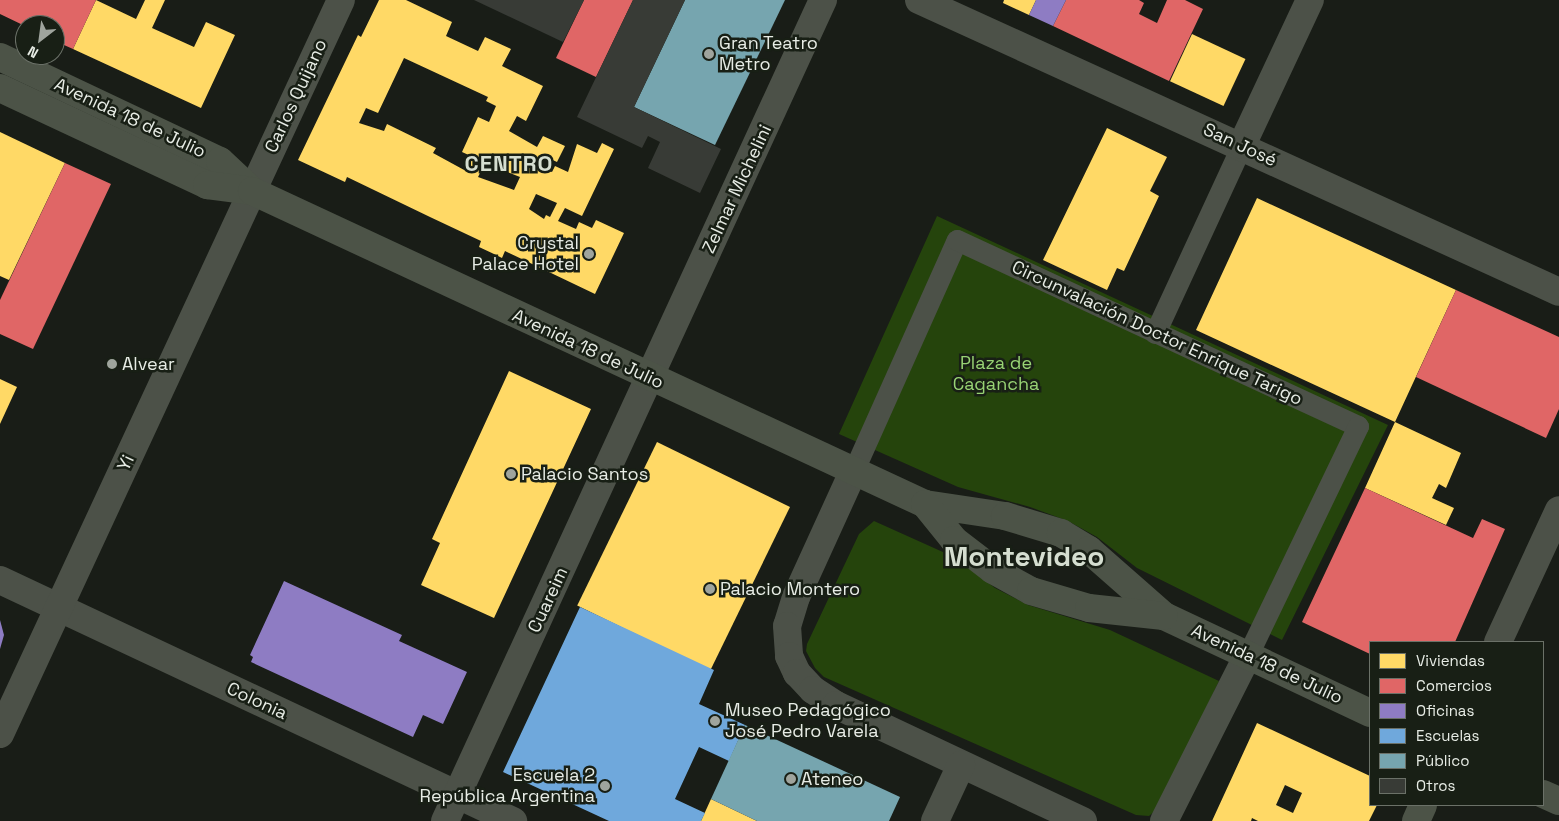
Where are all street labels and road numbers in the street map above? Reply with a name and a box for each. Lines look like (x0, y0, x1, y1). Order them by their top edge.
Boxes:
street label: Carlos Quijano (260, 36, 332, 156)
street label: Avenida 18 de Julio (51, 73, 209, 163)
street label: San José (1200, 119, 1280, 171)
street label: Zelmar Michelini (698, 121, 776, 257)
street label: Circunvalación Doctor Enrique Tarigo (1008, 256, 1306, 410)
street label: Avenida 18 de Julio (509, 304, 667, 394)
street label: Yi (113, 451, 139, 475)
street label: Cuareim (523, 564, 573, 636)
street label: Avenida 18 de Julio (1188, 619, 1346, 709)
street label: Colonia (223, 678, 291, 724)

